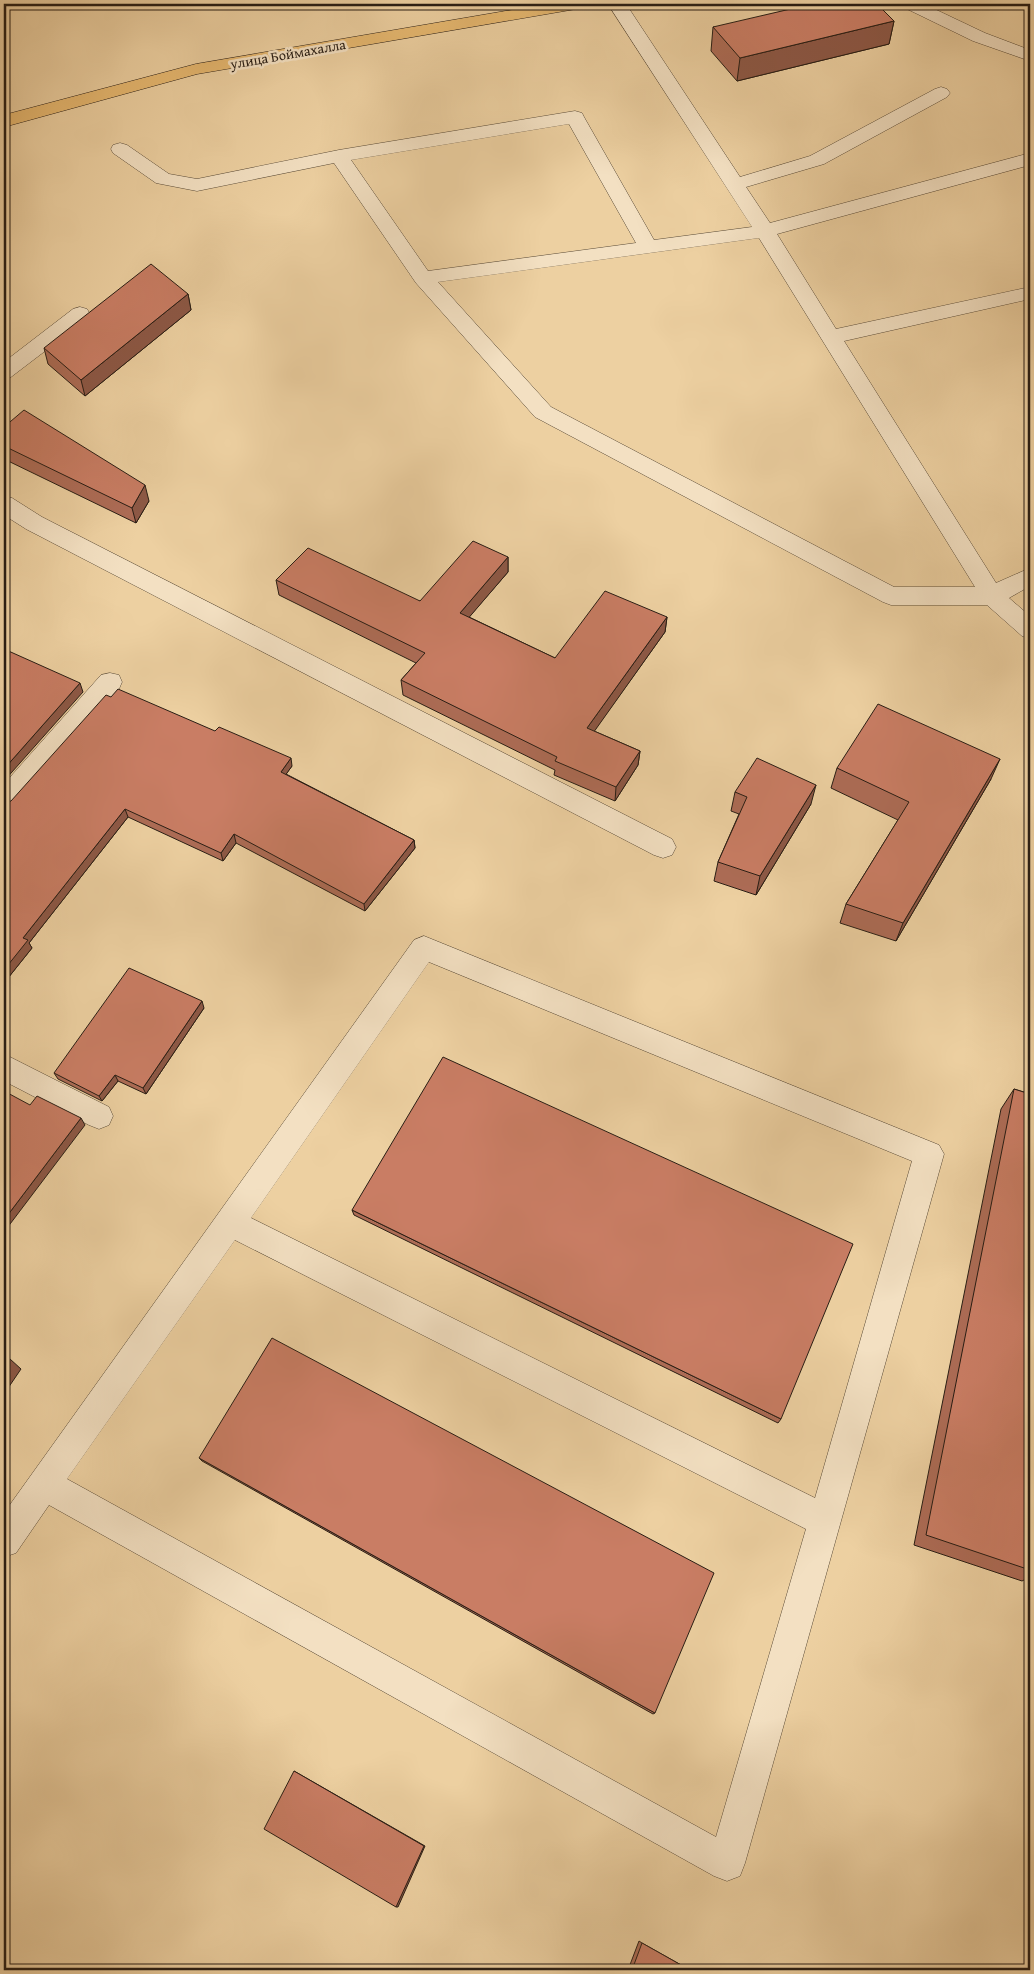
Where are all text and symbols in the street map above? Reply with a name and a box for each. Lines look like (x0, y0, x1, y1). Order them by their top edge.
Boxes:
street label: улица Боймахалла (228, 34, 348, 74)

